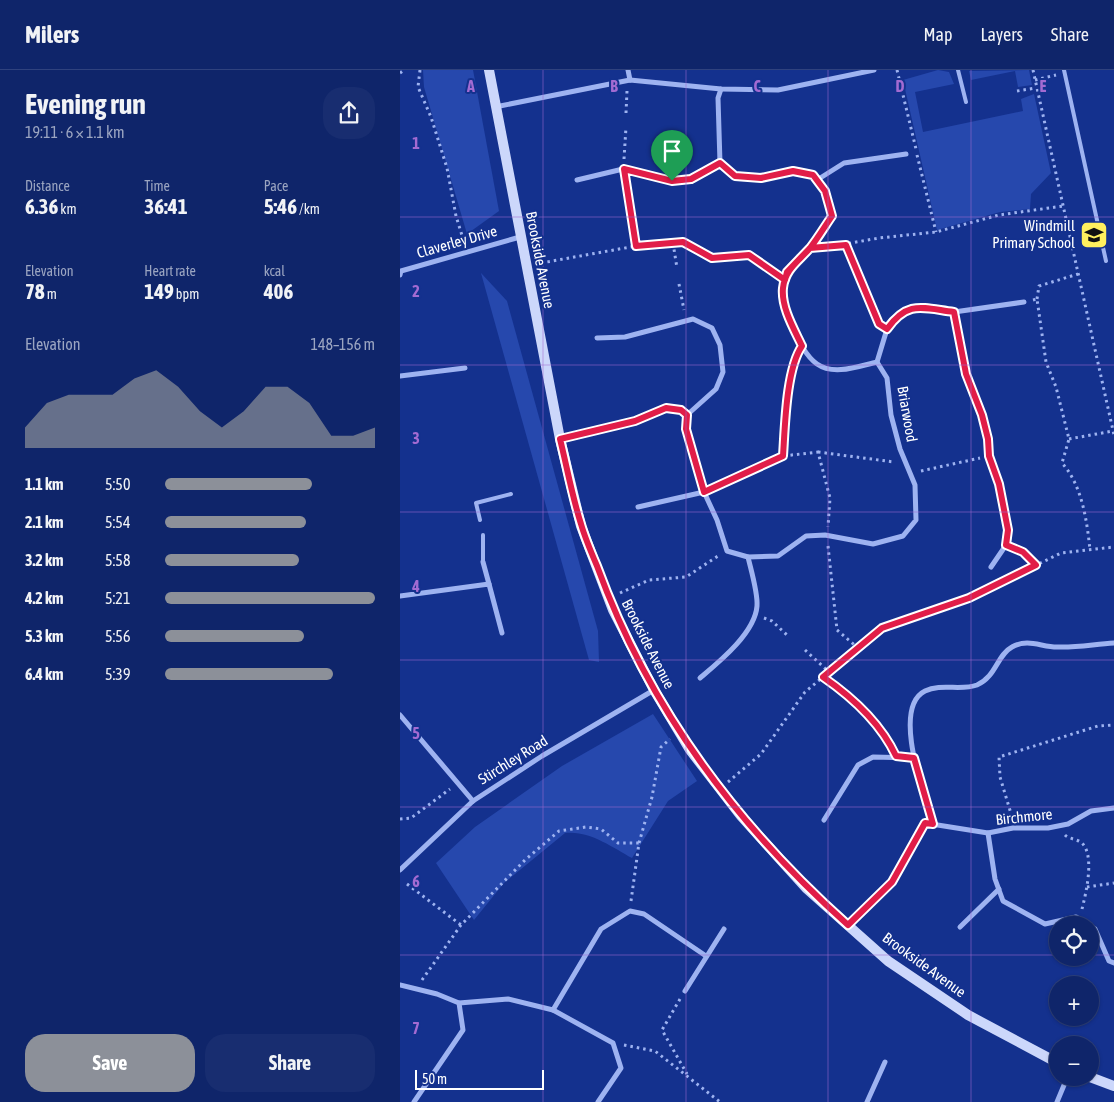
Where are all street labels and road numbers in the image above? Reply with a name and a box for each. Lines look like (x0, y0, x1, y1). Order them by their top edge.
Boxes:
street label: Brookside Avenue (523, 210, 558, 310)
street label: Claverley Drive (415, 222, 499, 261)
street label: Briarwood (894, 385, 921, 443)
street label: Brookside Avenue (619, 596, 678, 692)
street label: Stirchley Road (475, 732, 551, 788)
street label: Birchmore (995, 805, 1053, 828)
street label: Brookside Avenue (879, 929, 969, 1001)

